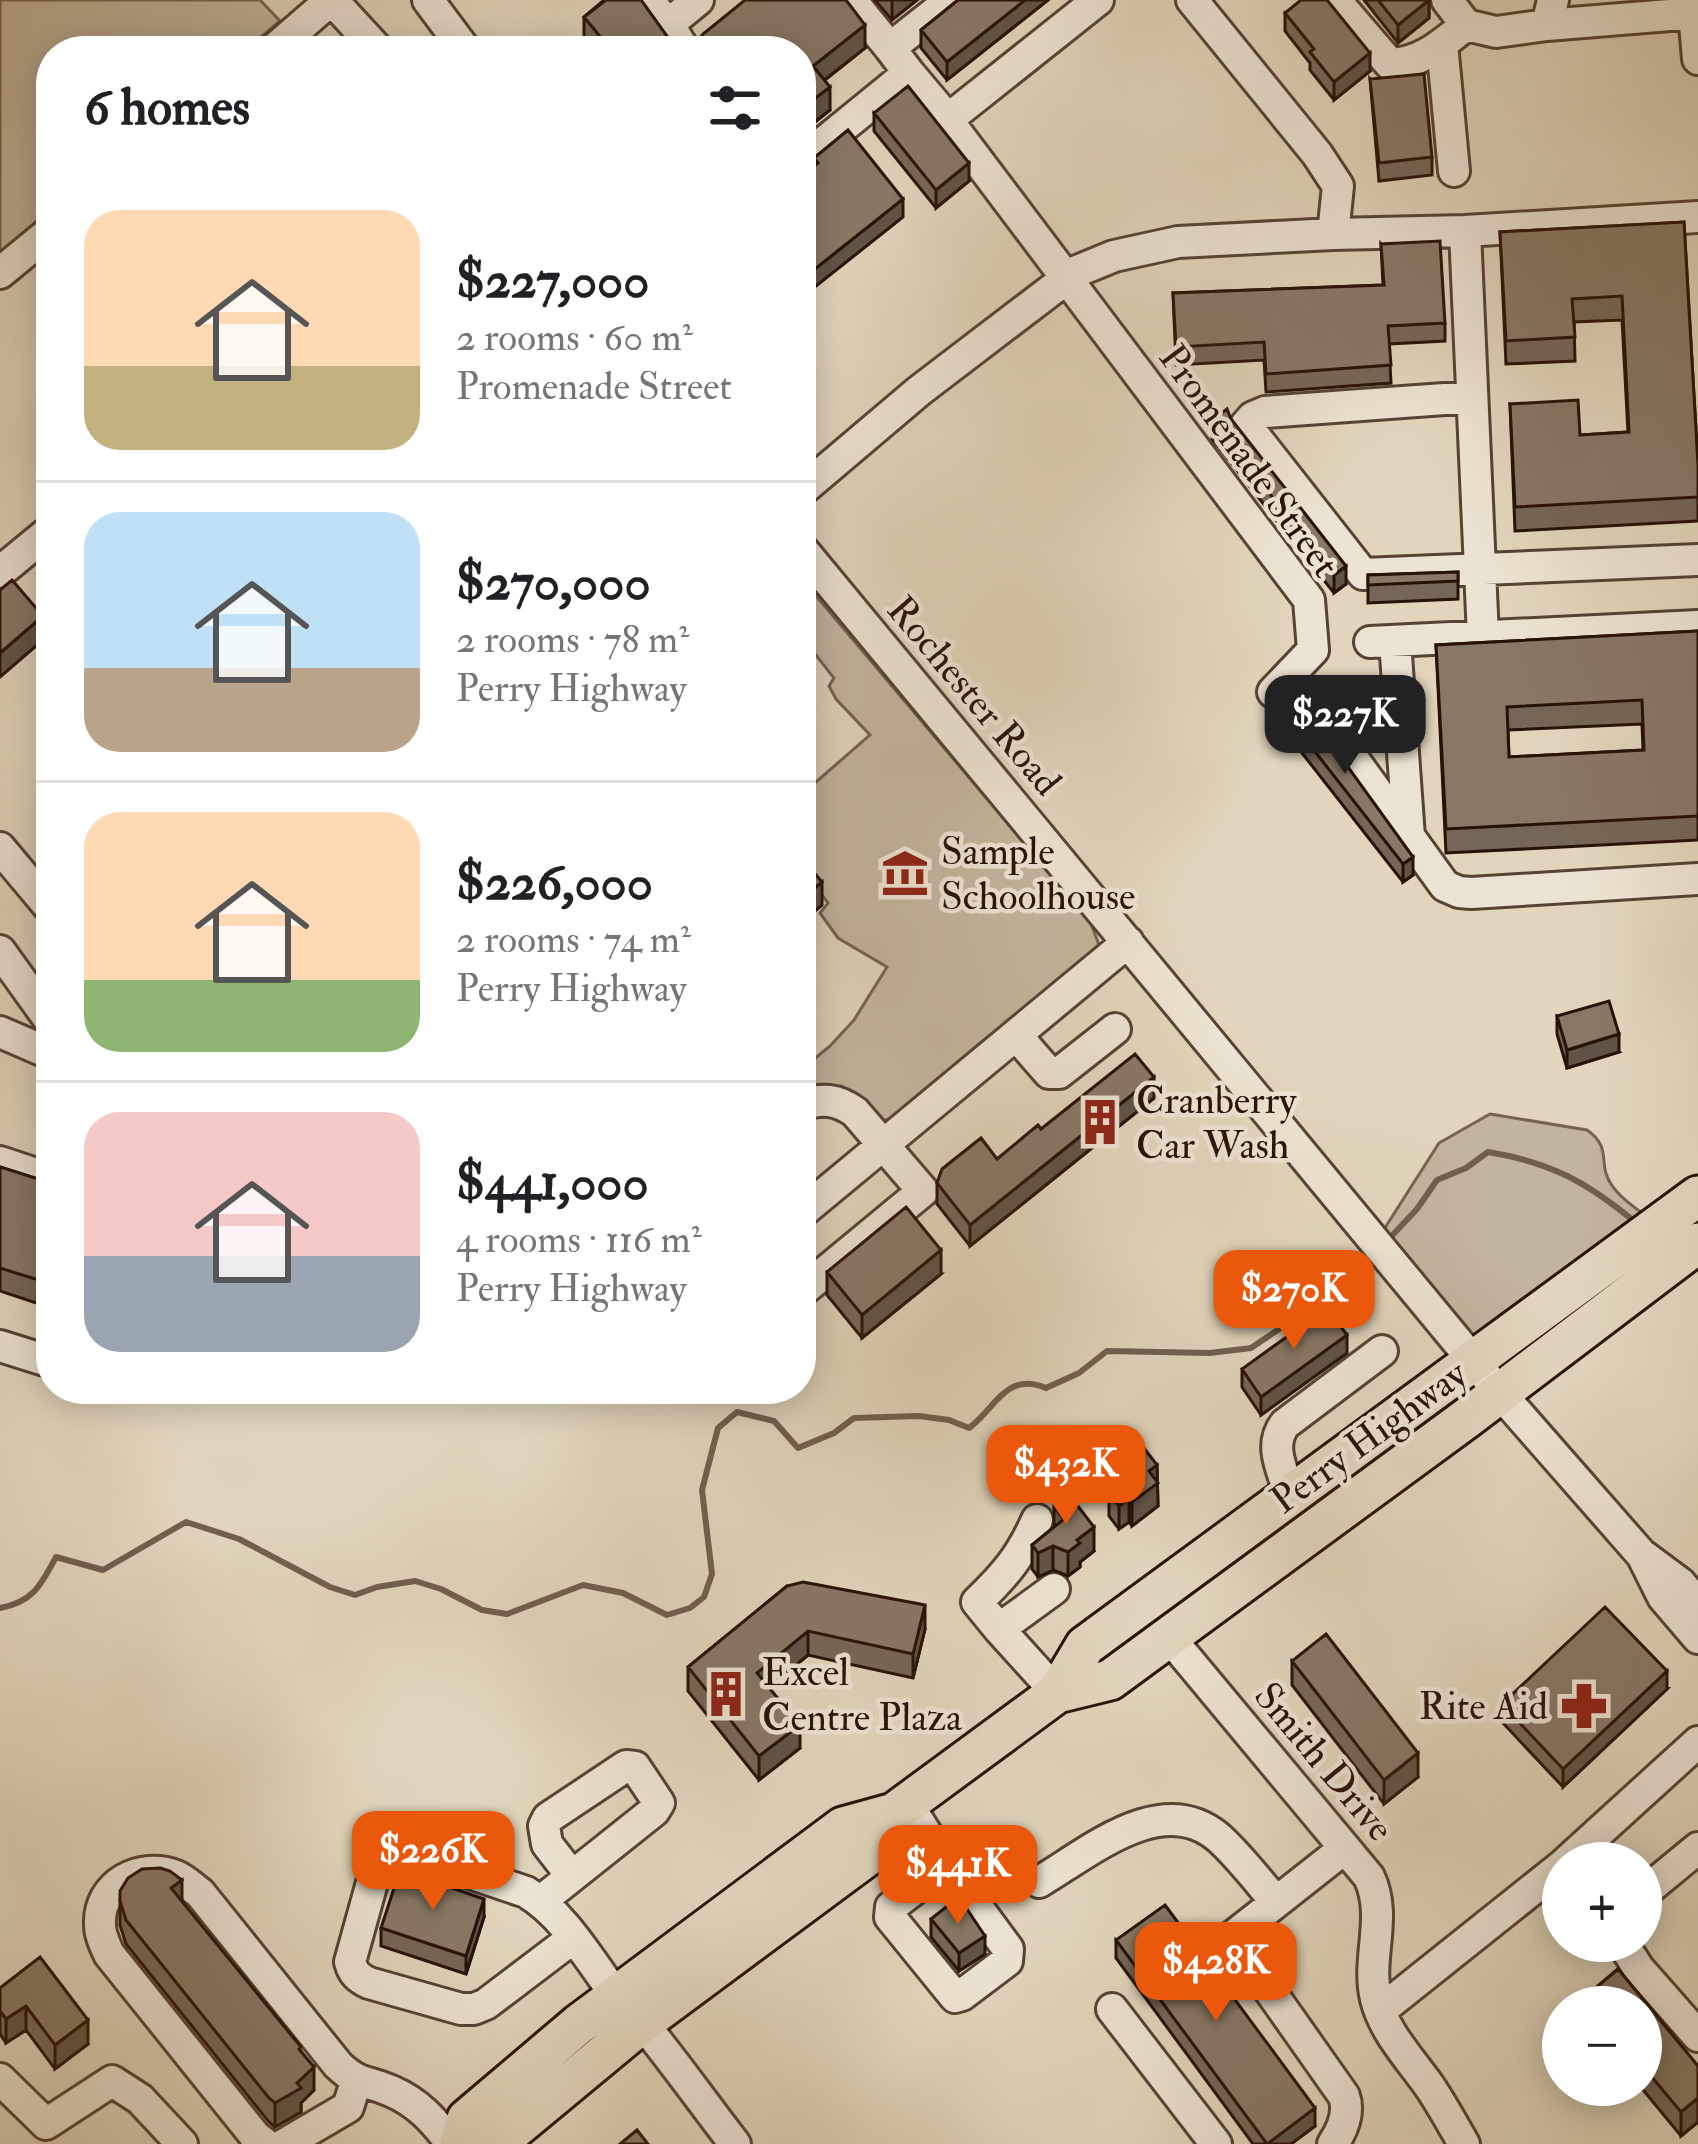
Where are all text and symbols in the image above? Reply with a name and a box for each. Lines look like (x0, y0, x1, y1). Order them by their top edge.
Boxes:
icon: filters (702, 75, 768, 141)
text: 6 homes (84, 76, 250, 140)
text: $227,000 (456, 249, 649, 313)
icon: home (180, 258, 324, 402)
text: 2 rooms · 60 m² (456, 313, 693, 362)
street label: Promenade Street (1148, 335, 1350, 587)
text: Promenade Street (456, 362, 732, 411)
text: $270,000 (456, 551, 651, 615)
icon: home (180, 560, 324, 704)
street label: Rochester Road (876, 586, 1072, 806)
text: 2 rooms · 78 m² (456, 615, 689, 664)
text: Perry Highway (456, 664, 687, 713)
pin: $227K (1261, 675, 1429, 777)
text: $227K (1292, 689, 1398, 738)
place label: Sample Schoolhouse (941, 827, 1135, 921)
museum icon: Sample Schoolhouse (880, 848, 930, 898)
text: $226,000 (456, 851, 653, 915)
icon: home (180, 860, 324, 1004)
text: 2 rooms · 74 m² (456, 915, 691, 964)
text: Perry Highway (456, 964, 687, 1013)
place label: Cranberry Car Wash (1136, 1076, 1297, 1170)
building icon: Cranberry Car Wash (1075, 1097, 1125, 1147)
text: $441,000 (456, 1151, 649, 1215)
icon: home (180, 1160, 324, 1304)
text: 4 rooms · 116 m² (456, 1215, 702, 1264)
pin: $270K (1210, 1250, 1378, 1352)
text: Perry Highway (456, 1264, 687, 1313)
text: $270K (1241, 1264, 1347, 1313)
street label: Perry Highway (1261, 1349, 1477, 1525)
pin: $432K (982, 1425, 1150, 1527)
text: $432K (1013, 1439, 1119, 1488)
place label: Excel Centre Plaza (762, 1648, 963, 1742)
building icon: Excel Centre Plaza (701, 1669, 751, 1719)
street label: Smith Drive (1243, 1672, 1405, 1852)
pharmacy icon: Rite Aid (1559, 1681, 1609, 1731)
place label: Rite Aid (1419, 1682, 1548, 1731)
pin: $226K (349, 1811, 517, 1913)
text: $226K (379, 1825, 487, 1874)
pin: $441K (874, 1825, 1042, 1927)
text: $441K (905, 1839, 1011, 1888)
map controls (1542, 1842, 1662, 2106)
button: + (1542, 1842, 1662, 1962)
pin: $428K (1132, 1922, 1300, 2024)
text: $428K (1162, 1936, 1270, 1985)
button: − (1542, 1986, 1662, 2106)

